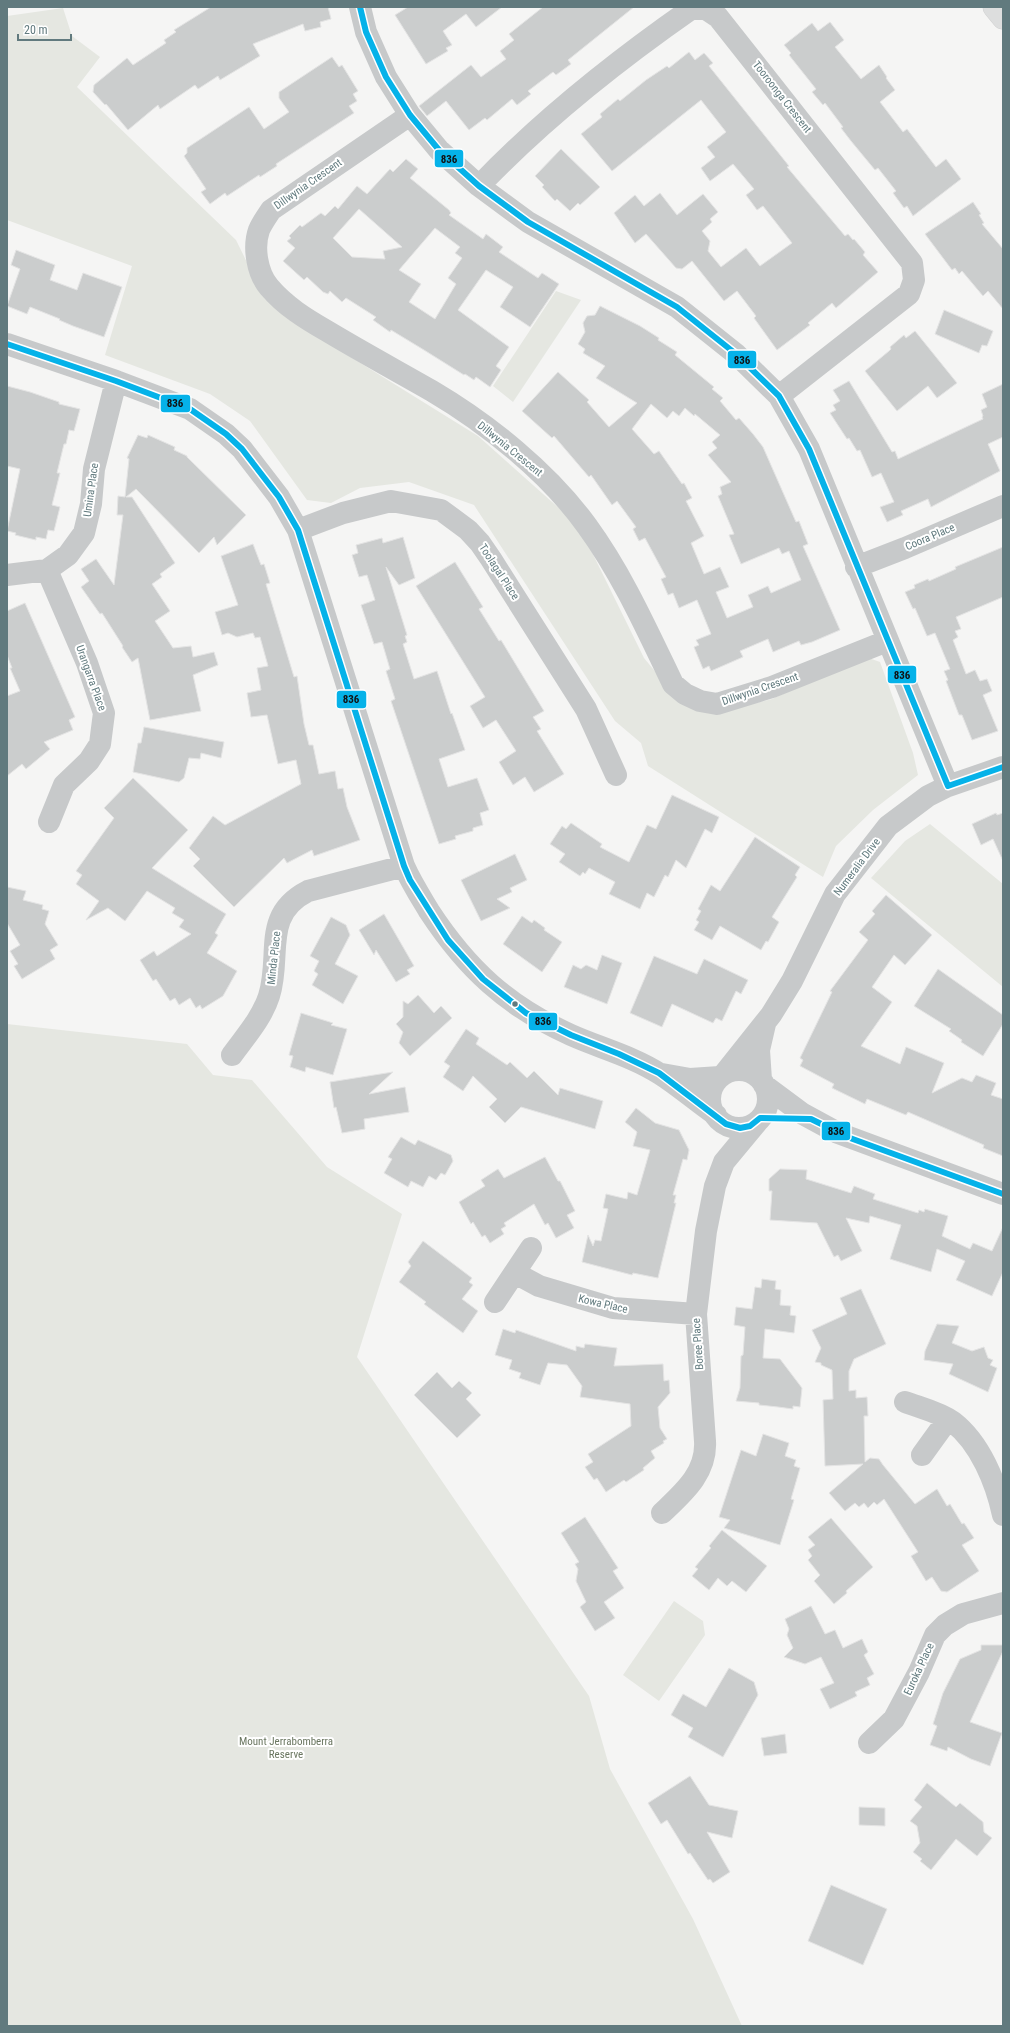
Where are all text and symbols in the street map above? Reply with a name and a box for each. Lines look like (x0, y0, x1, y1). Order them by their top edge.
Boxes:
scale bar (18, 16, 71, 42)
text: 20 m (24, 23, 48, 37)
street label: Tooroonga Crescent (750, 58, 814, 136)
line badge: 836 (434, 149, 464, 168)
text: 836 (441, 153, 458, 166)
street label: Dillwynia Crescent (272, 156, 344, 212)
line badge: 836 (727, 350, 757, 369)
text: 836 (734, 354, 751, 367)
line badge: 836 (160, 394, 191, 413)
text: 836 (167, 397, 184, 410)
street label: Dillwynia Crescent (475, 419, 545, 479)
street label: Umina Place (81, 462, 101, 518)
street label: Coora Place (903, 521, 957, 553)
street label: Toolagal Place (476, 542, 522, 602)
street label: Urangarra Place (73, 643, 109, 713)
line badge: 836 (887, 665, 917, 684)
text: 836 (894, 669, 911, 682)
street label: Dillwynia Crescent (720, 670, 800, 708)
line badge: 836 (336, 690, 367, 709)
text: 836 (343, 693, 360, 706)
street label: Numeralia Drive (831, 836, 883, 898)
street label: Minda Place (265, 931, 283, 985)
unlabelled marker (510, 999, 520, 1009)
line badge: 836 (528, 1012, 558, 1031)
text: 836 (535, 1015, 552, 1028)
line badge: 836 (821, 1121, 851, 1141)
text: 836 (828, 1125, 845, 1138)
street label: Kowa Place (577, 1292, 629, 1316)
street label: Boree Place (690, 1318, 706, 1370)
street label: Euroka Place (901, 1641, 937, 1697)
park label: Mount Jerrabomberra Reserve (239, 1735, 333, 1761)

